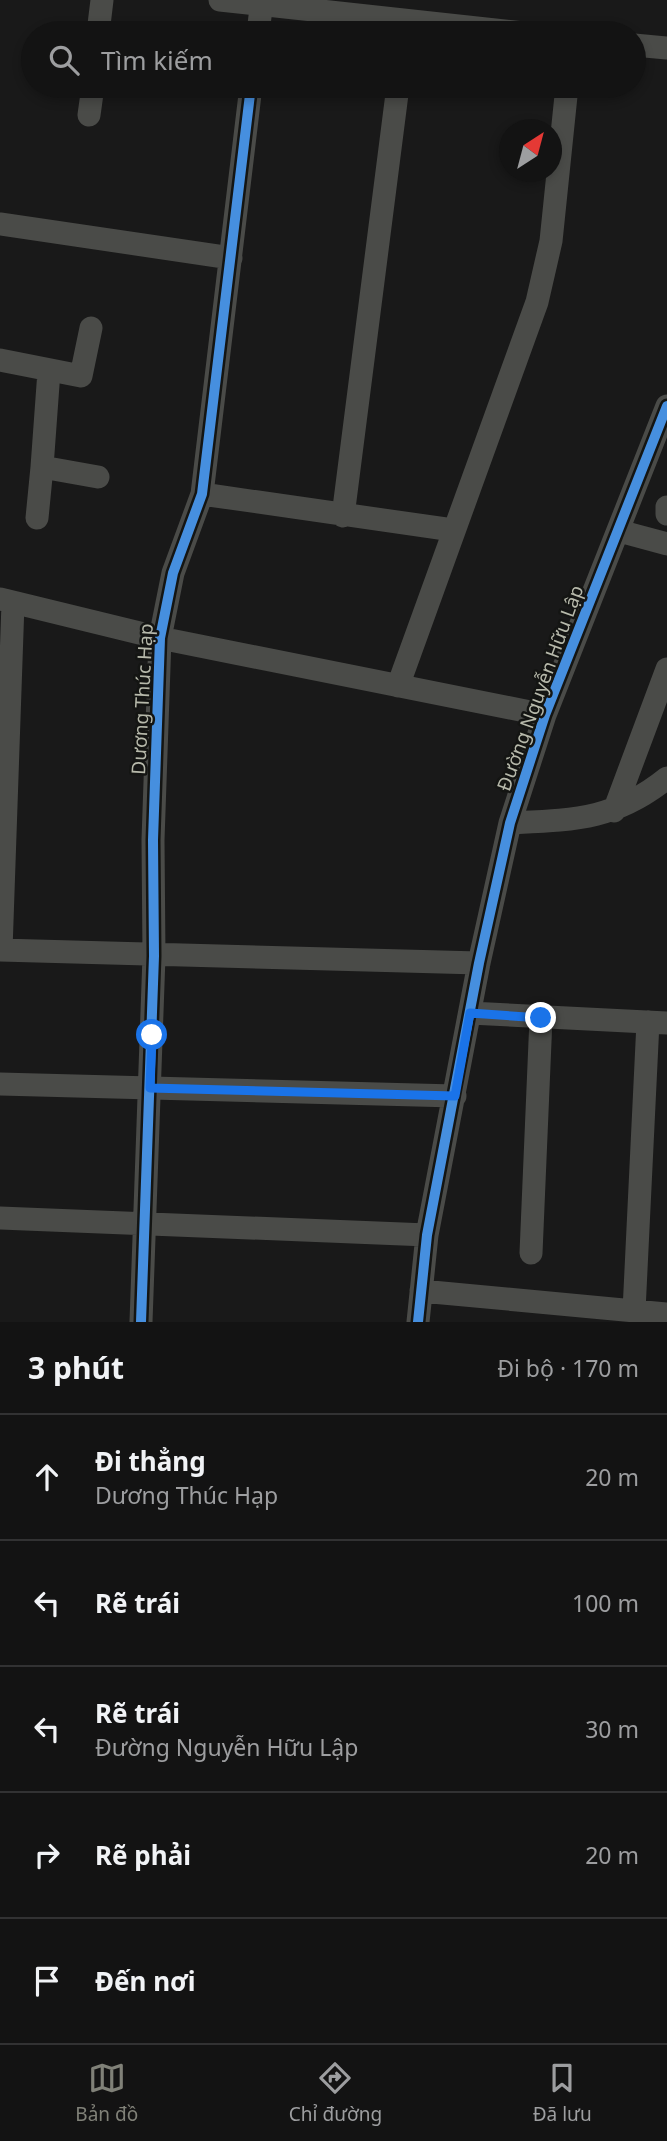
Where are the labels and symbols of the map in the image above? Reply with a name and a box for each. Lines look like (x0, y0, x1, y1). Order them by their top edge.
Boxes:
north arrow (499, 119, 562, 182)
street label: Đường Nguyễn Hữu Lập (491, 581, 589, 795)
street label: Dương Thúc Hạp (125, 623, 159, 775)
route end (525, 1002, 556, 1033)
route start (136, 1019, 167, 1050)

